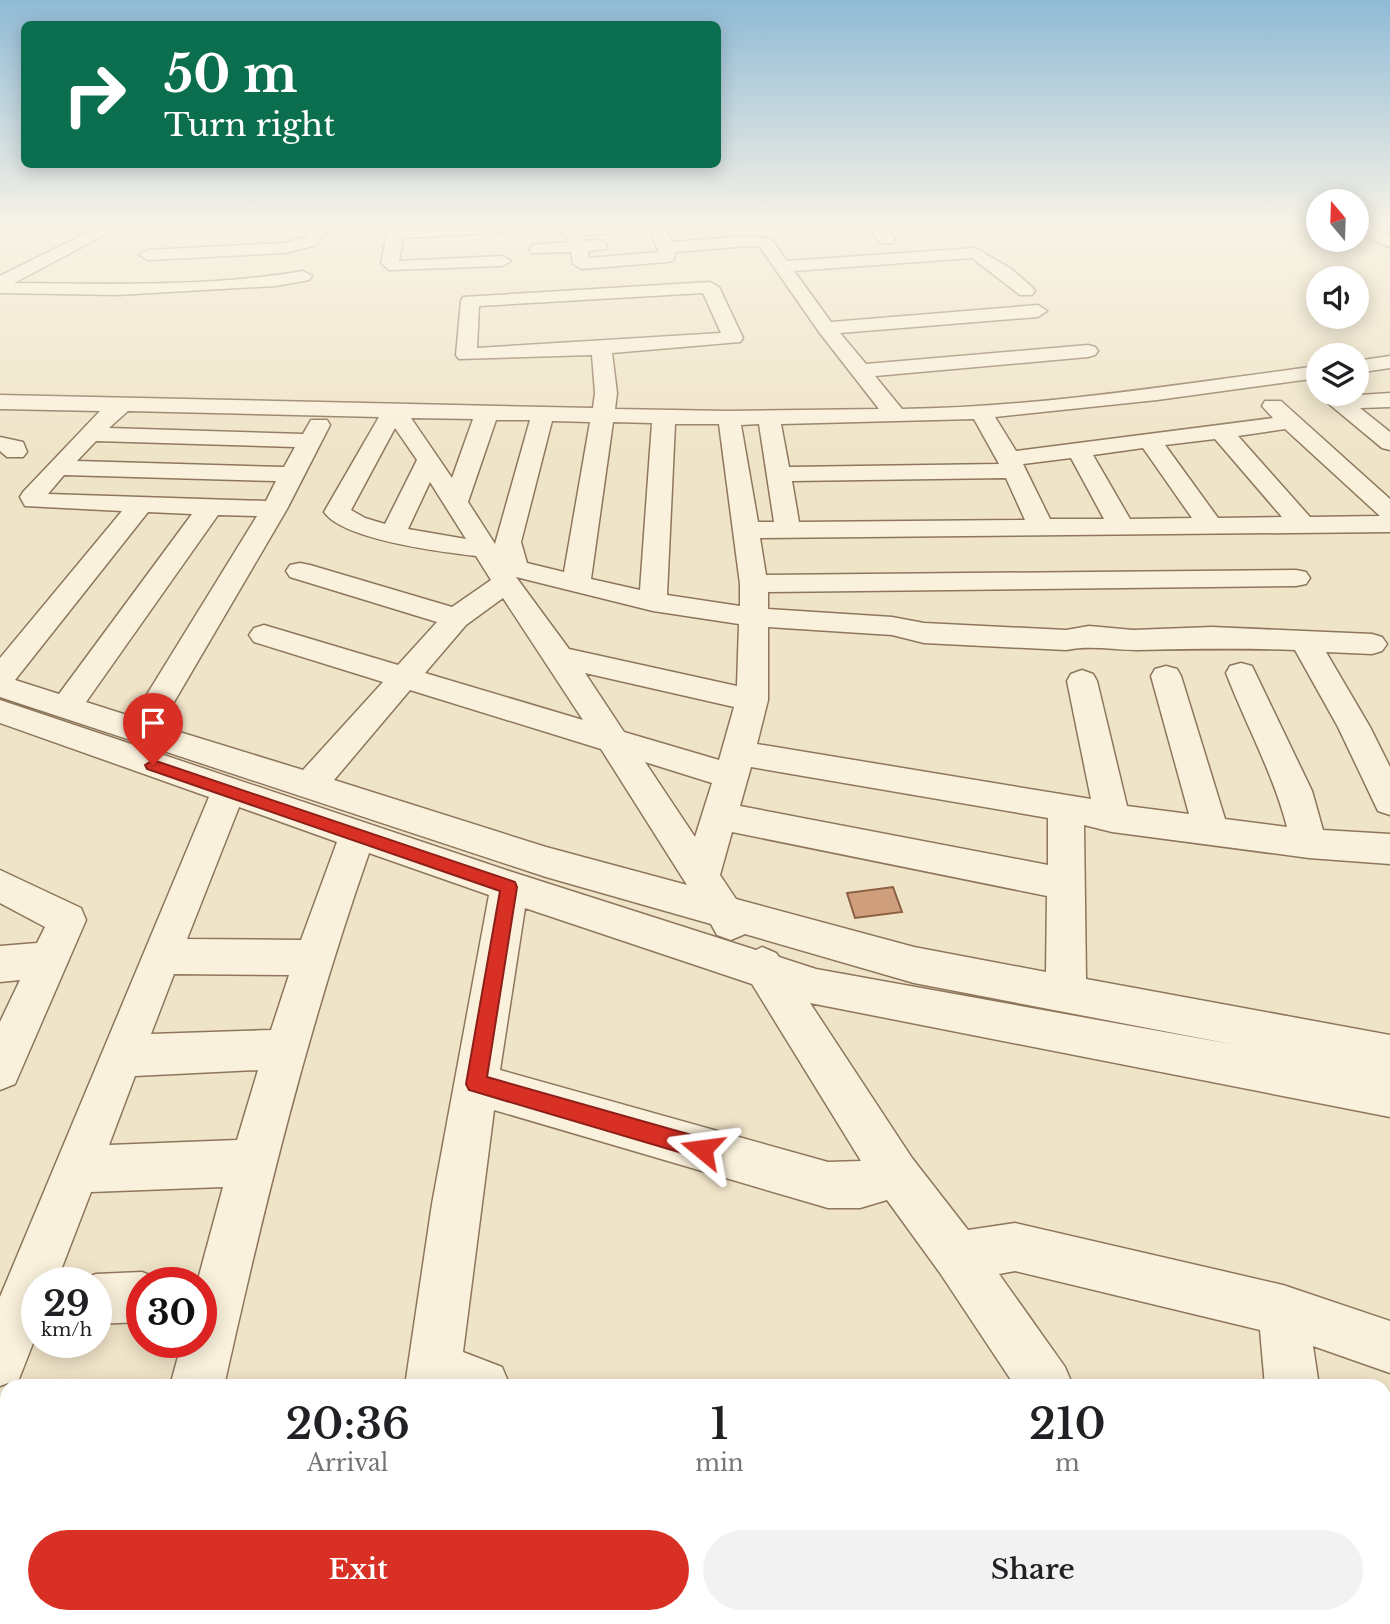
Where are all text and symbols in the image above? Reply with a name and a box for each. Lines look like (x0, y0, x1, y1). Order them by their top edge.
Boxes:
text: 50 m (164, 44, 297, 105)
icon: right (49, 49, 140, 140)
text: Turn right (164, 105, 335, 145)
north arrow (1306, 189, 1368, 252)
map controls (1306, 189, 1369, 406)
button: sound (1306, 266, 1369, 329)
button: layers (1306, 343, 1369, 406)
pin (123, 693, 183, 765)
icon: arrive (134, 704, 172, 742)
position arrow (665, 1112, 739, 1186)
speed limit sign: 30 (126, 1267, 217, 1358)
text: 29 (43, 1282, 90, 1325)
text: km/h (41, 1319, 92, 1341)
text: 20:36 (285, 1398, 410, 1450)
text: 1 (710, 1398, 729, 1450)
text: 210 (1029, 1398, 1106, 1450)
text: Arrival (307, 1449, 388, 1477)
text: min (695, 1449, 744, 1477)
text: m (1055, 1449, 1080, 1477)
button: Exit (28, 1530, 689, 1610)
button: Share (703, 1530, 1363, 1610)

